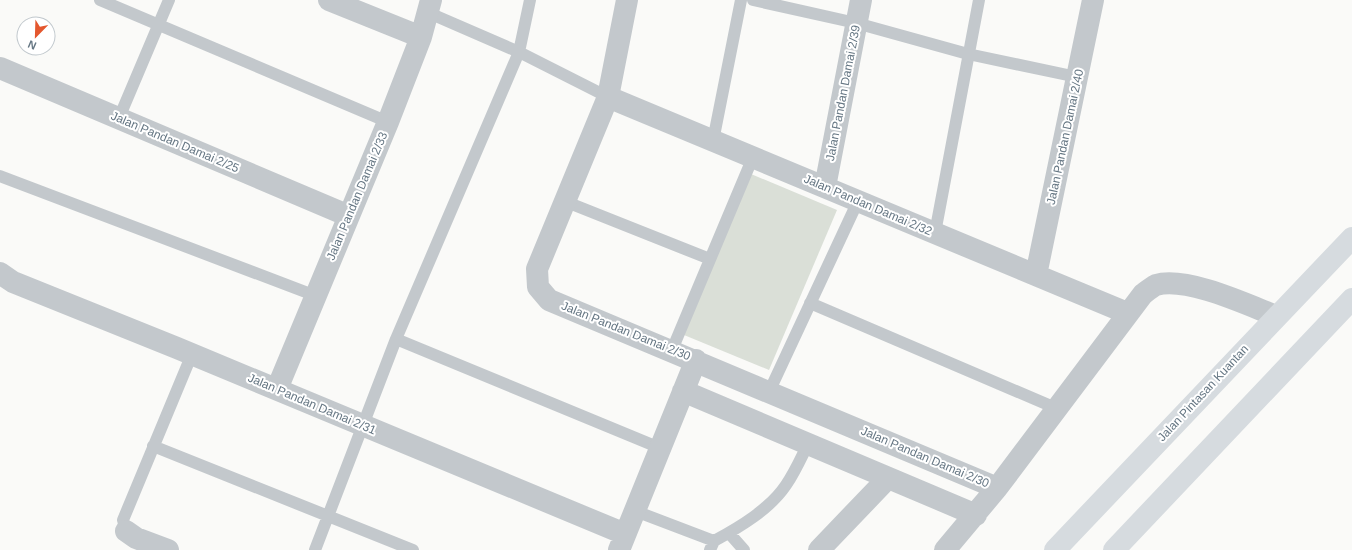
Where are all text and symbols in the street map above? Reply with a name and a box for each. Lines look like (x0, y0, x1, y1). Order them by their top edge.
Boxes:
north arrow (16, 16, 56, 56)
street label: Jalan Pandan Damai 2/39 (823, 24, 863, 162)
text: N (26, 38, 38, 52)
street label: Jalan Pandan Damai 2/40 (1044, 68, 1086, 206)
street label: Jalan Pandan Damai 2/25 (109, 109, 242, 176)
street label: Jalan Pandan Damai 2/33 (324, 129, 391, 262)
street label: Jalan Pandan Damai 2/32 (802, 172, 935, 239)
street label: Jalan Pandan Damai 2/30 (559, 299, 693, 363)
street label: Jalan Pintasan Kuantan (1155, 342, 1251, 444)
street label: Jalan Pandan Damai 2/31 (246, 371, 379, 438)
street label: Jalan Pandan Damai 2/30 (859, 424, 992, 491)

